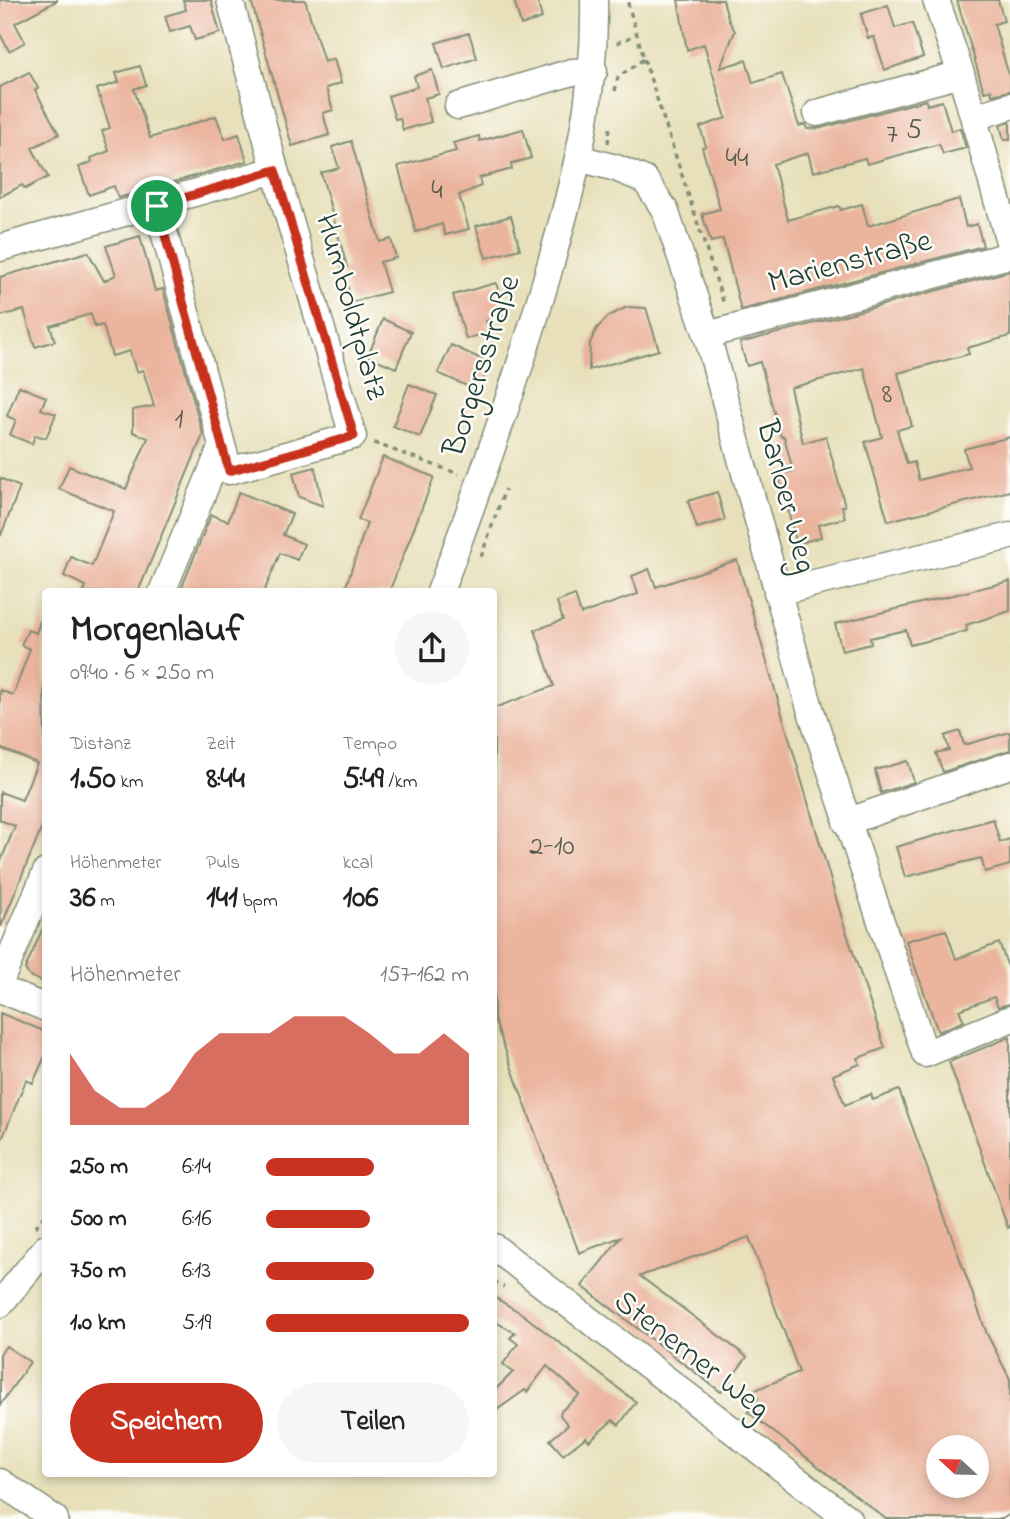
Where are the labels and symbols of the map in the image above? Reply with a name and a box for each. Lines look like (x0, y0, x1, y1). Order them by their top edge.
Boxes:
house number: 5 (906, 110, 922, 151)
house number: 7 (886, 115, 898, 156)
house number: 44 (725, 139, 749, 180)
house number: 4 (431, 171, 443, 212)
pin (127, 176, 187, 236)
street label: Humboldtplatz (301, 208, 399, 406)
street label: Marienstraße (763, 218, 938, 307)
street label: Borgersstraße (431, 269, 535, 464)
house number: 8 (882, 375, 892, 416)
house number: 1 (175, 400, 184, 441)
street label: Barloer Weg (742, 414, 828, 579)
house number: 2-10 (529, 827, 575, 868)
street label: Stenerner Weg (603, 1280, 779, 1432)
north arrow (926, 1435, 989, 1498)

